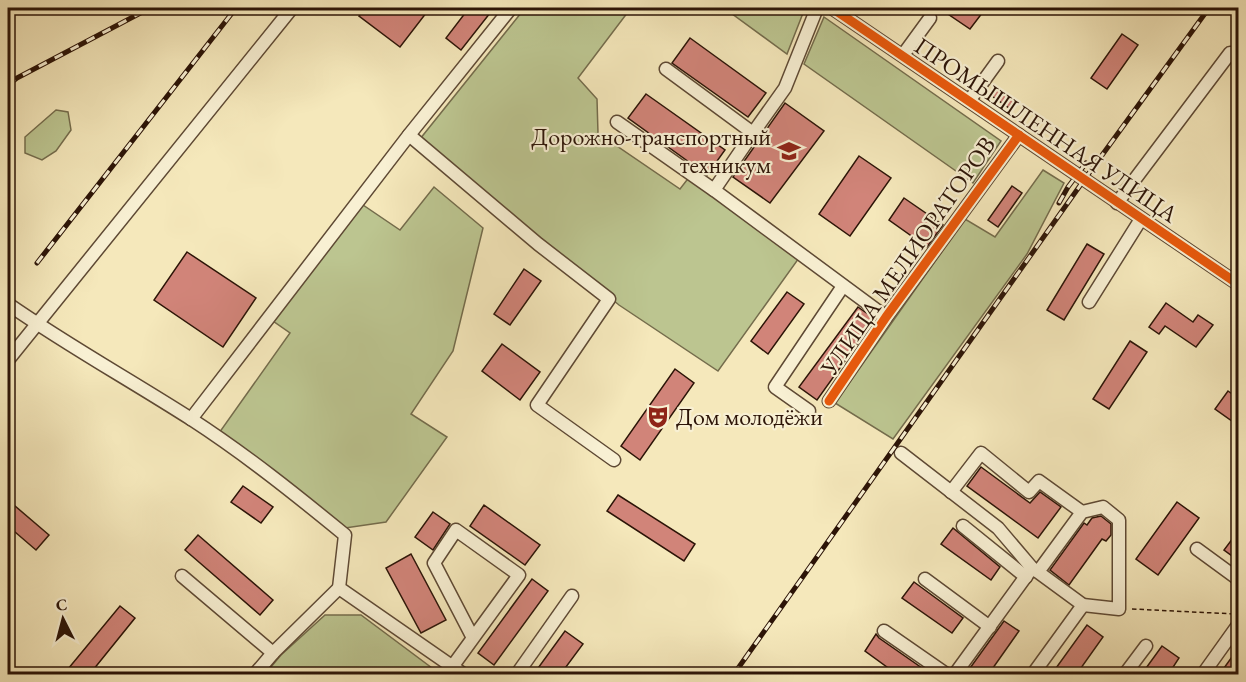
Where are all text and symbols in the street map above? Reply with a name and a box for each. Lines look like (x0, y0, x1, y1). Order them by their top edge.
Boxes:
street label: ПРОМЫШЛЕННАЯ УЛИЦА (909, 30, 1184, 230)
place label: Дорожно-транспортный техникум (531, 121, 771, 180)
street label: УЛИЦА МЕЛИОРАТОРОВ (813, 130, 1002, 382)
school or university icon: Дорожно-транспортный техникум (776, 138, 802, 164)
place label: Дом молодёжи (676, 401, 823, 432)
theatre icon: Дом молодёжи (645, 404, 671, 430)
north arrow (33, 589, 93, 649)
text: С (55, 594, 68, 616)

